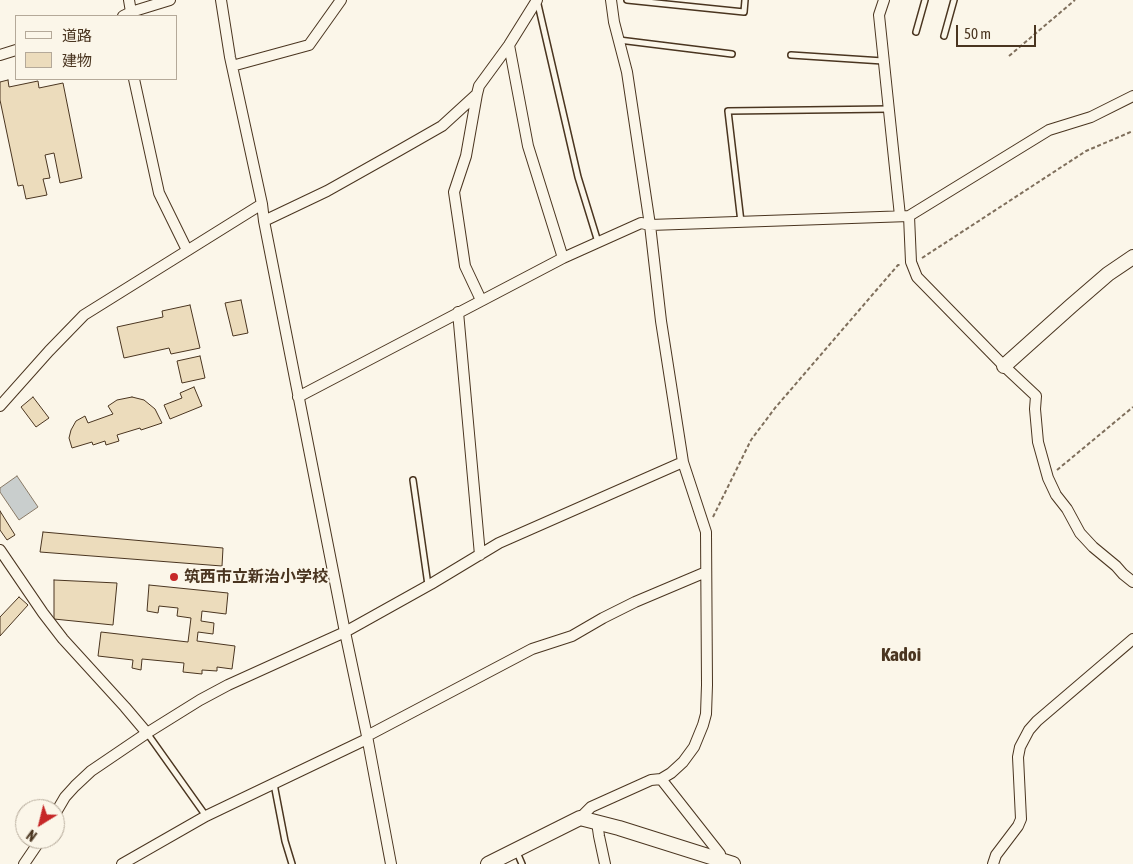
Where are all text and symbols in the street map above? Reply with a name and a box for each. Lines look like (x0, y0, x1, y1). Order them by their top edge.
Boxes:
legend (15, 15, 178, 80)
scale bar (958, 15, 1038, 47)
text: 50 m (964, 25, 991, 42)
text: 道路 (62, 27, 92, 44)
text: 建物 (62, 52, 92, 69)
place label: 筑西市立新治小学校 (184, 567, 328, 587)
marker: 筑西市立新治小学校 (168, 571, 180, 583)
district label: Kadoi (881, 644, 921, 666)
north arrow (15, 799, 65, 849)
text: N (24, 826, 40, 844)

